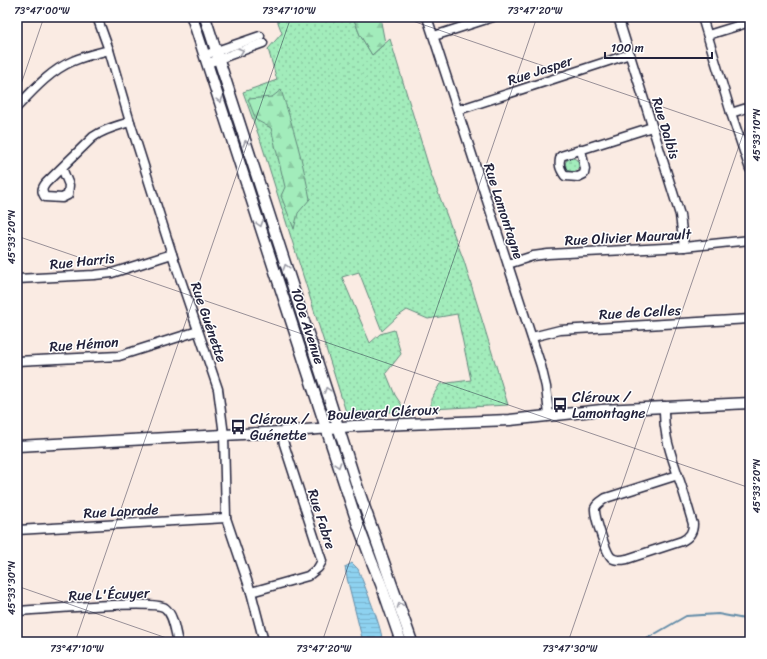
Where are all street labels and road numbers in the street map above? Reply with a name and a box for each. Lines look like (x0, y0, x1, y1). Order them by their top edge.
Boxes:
street label: Rue Jasper (504, 48, 577, 93)
street label: Rue Dalbis (644, 94, 687, 162)
street label: Rue Lamontagne (476, 160, 531, 263)
street label: Rue Olivier Maurault (564, 222, 693, 253)
street label: Rue Harris (48, 246, 116, 277)
street label: Rue Guénette (183, 278, 234, 366)
street label: 100e Avenue (283, 284, 332, 368)
street label: Rue de Celles (598, 298, 682, 327)
street label: Rue Hémon (49, 330, 120, 359)
street label: Boulevard Cléroux (326, 397, 440, 428)
street label: Rue Fabre (300, 486, 343, 553)
street label: Rue Laprade (83, 497, 159, 526)
street label: Rue L'Écuyer (68, 581, 151, 608)

